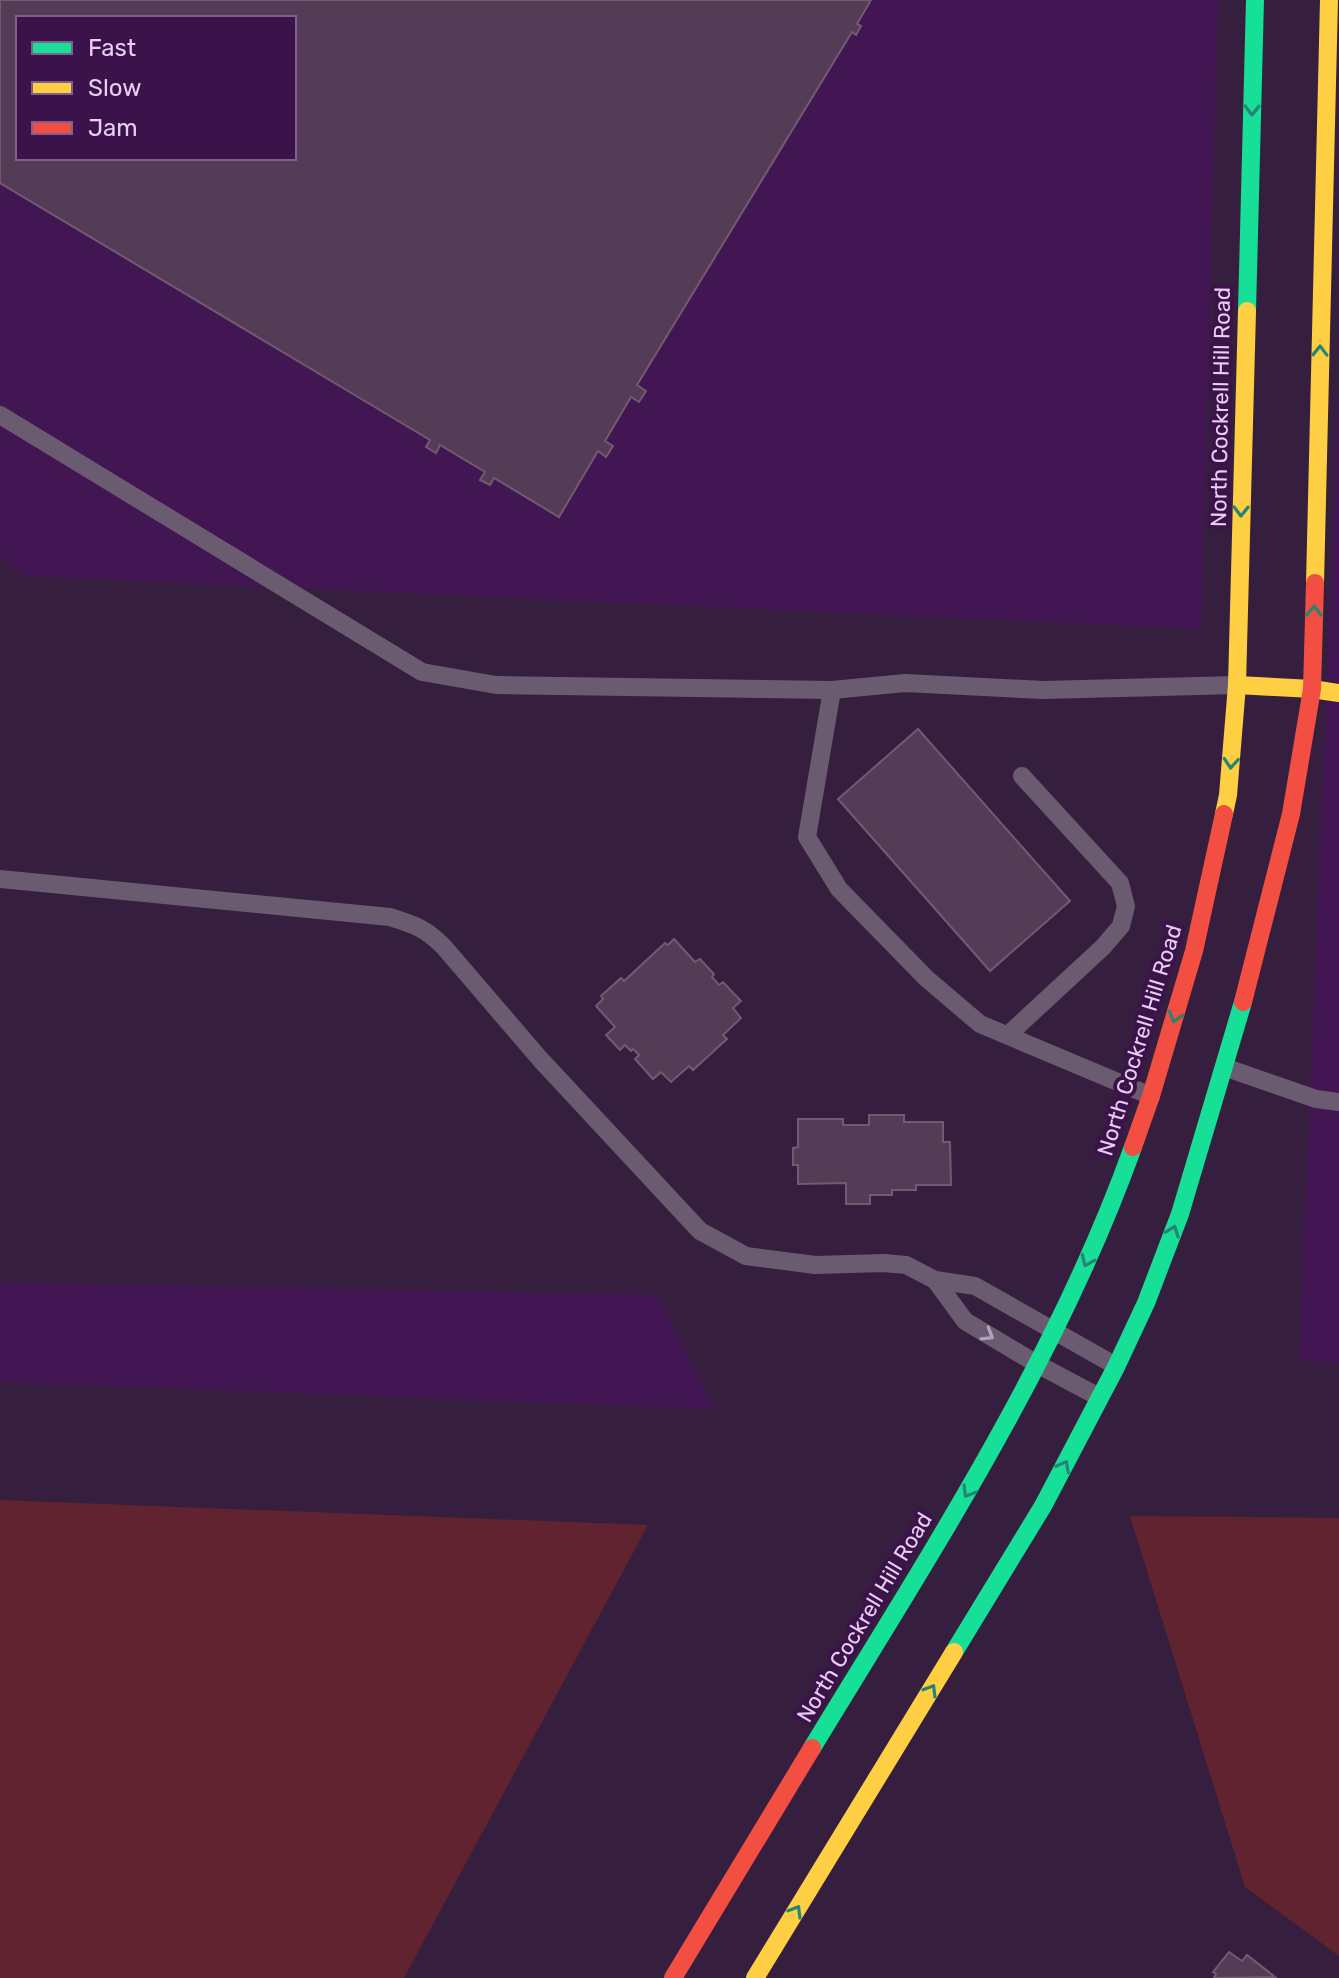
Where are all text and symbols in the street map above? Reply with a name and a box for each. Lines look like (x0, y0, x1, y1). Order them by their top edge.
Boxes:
legend (16, 16, 296, 160)
text: Fast (88, 34, 136, 62)
text: Slow (88, 74, 141, 102)
one-way arrow (1243, 104, 1260, 117)
text: Jam (88, 114, 138, 142)
street label: North Cockrell Hill Road (1205, 287, 1236, 527)
one-way arrow (1311, 344, 1329, 357)
one-way arrow (1233, 505, 1250, 518)
one-way arrow (1305, 604, 1323, 617)
one-way arrow (1223, 757, 1240, 770)
street label: North Cockrell Hill Road (1091, 921, 1188, 1159)
one-way arrow (1168, 1009, 1184, 1023)
one-way arrow (1164, 1225, 1180, 1239)
one-way arrow (1081, 1253, 1097, 1267)
one-way arrow (979, 1325, 994, 1341)
one-way arrow (1055, 1460, 1070, 1475)
one-way arrow (962, 1483, 978, 1498)
street label: North Cockrell Hill Road (791, 1507, 938, 1727)
one-way arrow (922, 1684, 937, 1699)
one-way arrow (786, 1905, 802, 1920)

